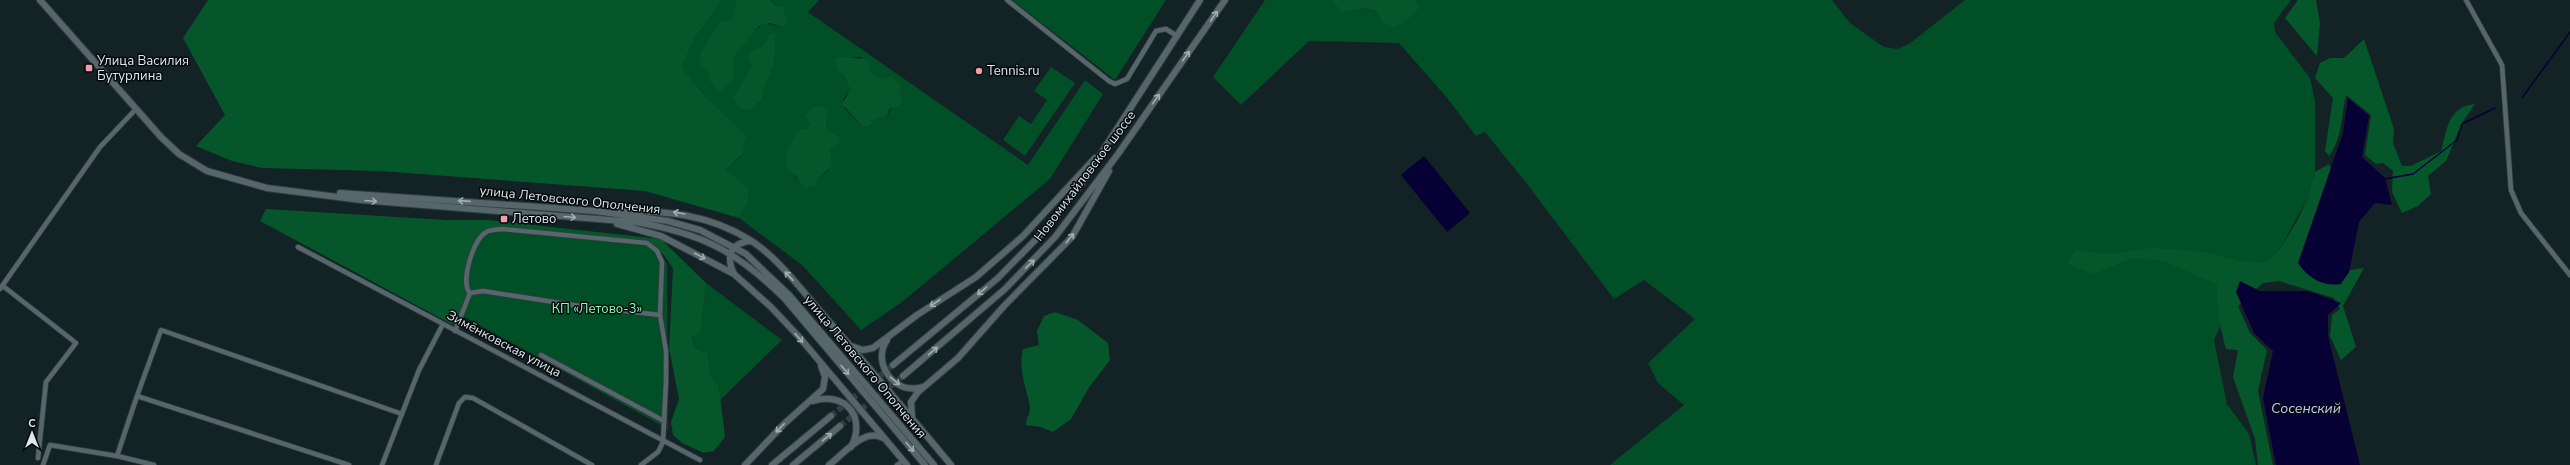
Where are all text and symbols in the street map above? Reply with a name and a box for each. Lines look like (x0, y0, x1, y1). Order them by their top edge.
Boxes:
one-way arrow (1211, 10, 1219, 22)
one-way arrow (1182, 51, 1190, 62)
place label: Улица Василия Бутурлина (96, 52, 189, 85)
place label: Tennis.ru (987, 62, 1040, 80)
marker: Улица Василия Бутурлина (84, 63, 94, 73)
marker: Tennis.ru (974, 66, 984, 76)
one-way arrow (1152, 94, 1160, 105)
street label: Новомихайловское шоссе (1030, 107, 1140, 245)
street label: улица Летовского Ополчения (479, 182, 661, 218)
one-way arrow (364, 197, 377, 204)
one-way arrow (458, 197, 471, 204)
one-way arrow (672, 209, 685, 217)
place label: Летово (512, 210, 556, 228)
marker: Летово (499, 214, 509, 224)
one-way arrow (563, 214, 576, 221)
one-way arrow (1066, 233, 1075, 244)
one-way arrow (694, 253, 706, 260)
one-way arrow (1025, 259, 1035, 269)
one-way arrow (784, 271, 794, 281)
one-way arrow (977, 286, 988, 295)
street label: улица Летовского Ополчения (800, 292, 930, 442)
one-way arrow (930, 299, 941, 307)
park label: КП «Летово-3» (552, 300, 642, 318)
street label: Зимёнковская улица (444, 306, 564, 382)
one-way arrow (795, 333, 804, 343)
one-way arrow (927, 346, 938, 355)
one-way arrow (840, 365, 849, 376)
one-way arrow (890, 377, 900, 386)
water label: Сосенский (2271, 399, 2341, 418)
north arrow (12, 413, 52, 453)
text: С (28, 416, 36, 431)
one-way arrow (775, 423, 785, 433)
one-way arrow (822, 432, 833, 441)
one-way arrow (905, 442, 914, 453)

